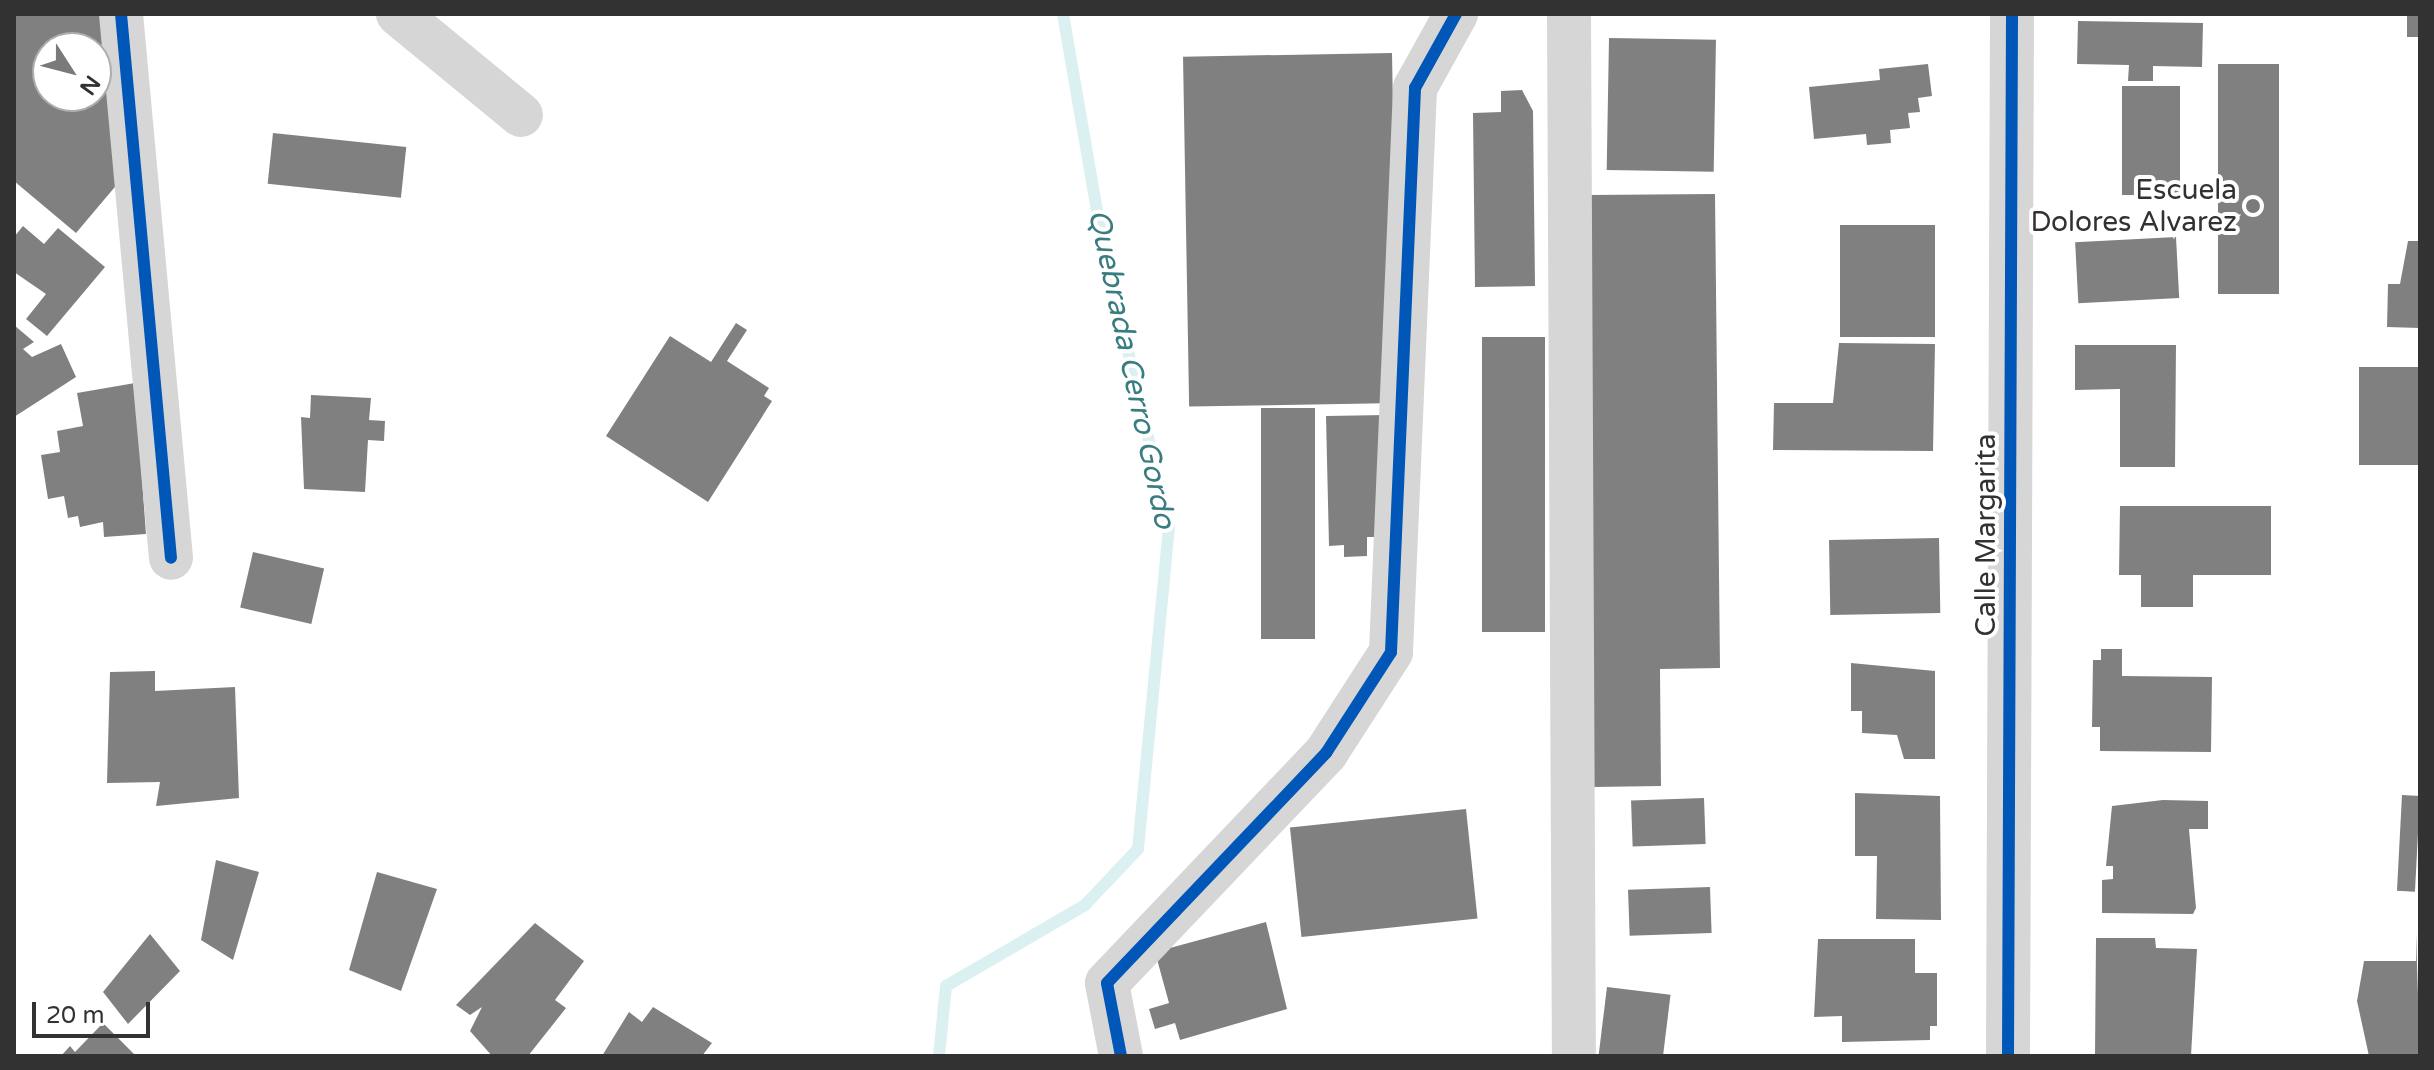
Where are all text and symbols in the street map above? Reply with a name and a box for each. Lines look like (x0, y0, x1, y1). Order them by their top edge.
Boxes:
north arrow (32, 32, 112, 112)
text: N (74, 70, 106, 100)
place label: Escuela Dolores Alvarez (2030, 173, 2237, 239)
marker: Escuela Dolores Alvarez (2244, 197, 2262, 215)
water label: Quebrada Cerro Gordo (1080, 206, 1182, 532)
street label: Calle Margarita (1969, 434, 2003, 636)
scale bar (36, 986, 154, 1036)
text: 20 m (46, 1001, 104, 1030)

